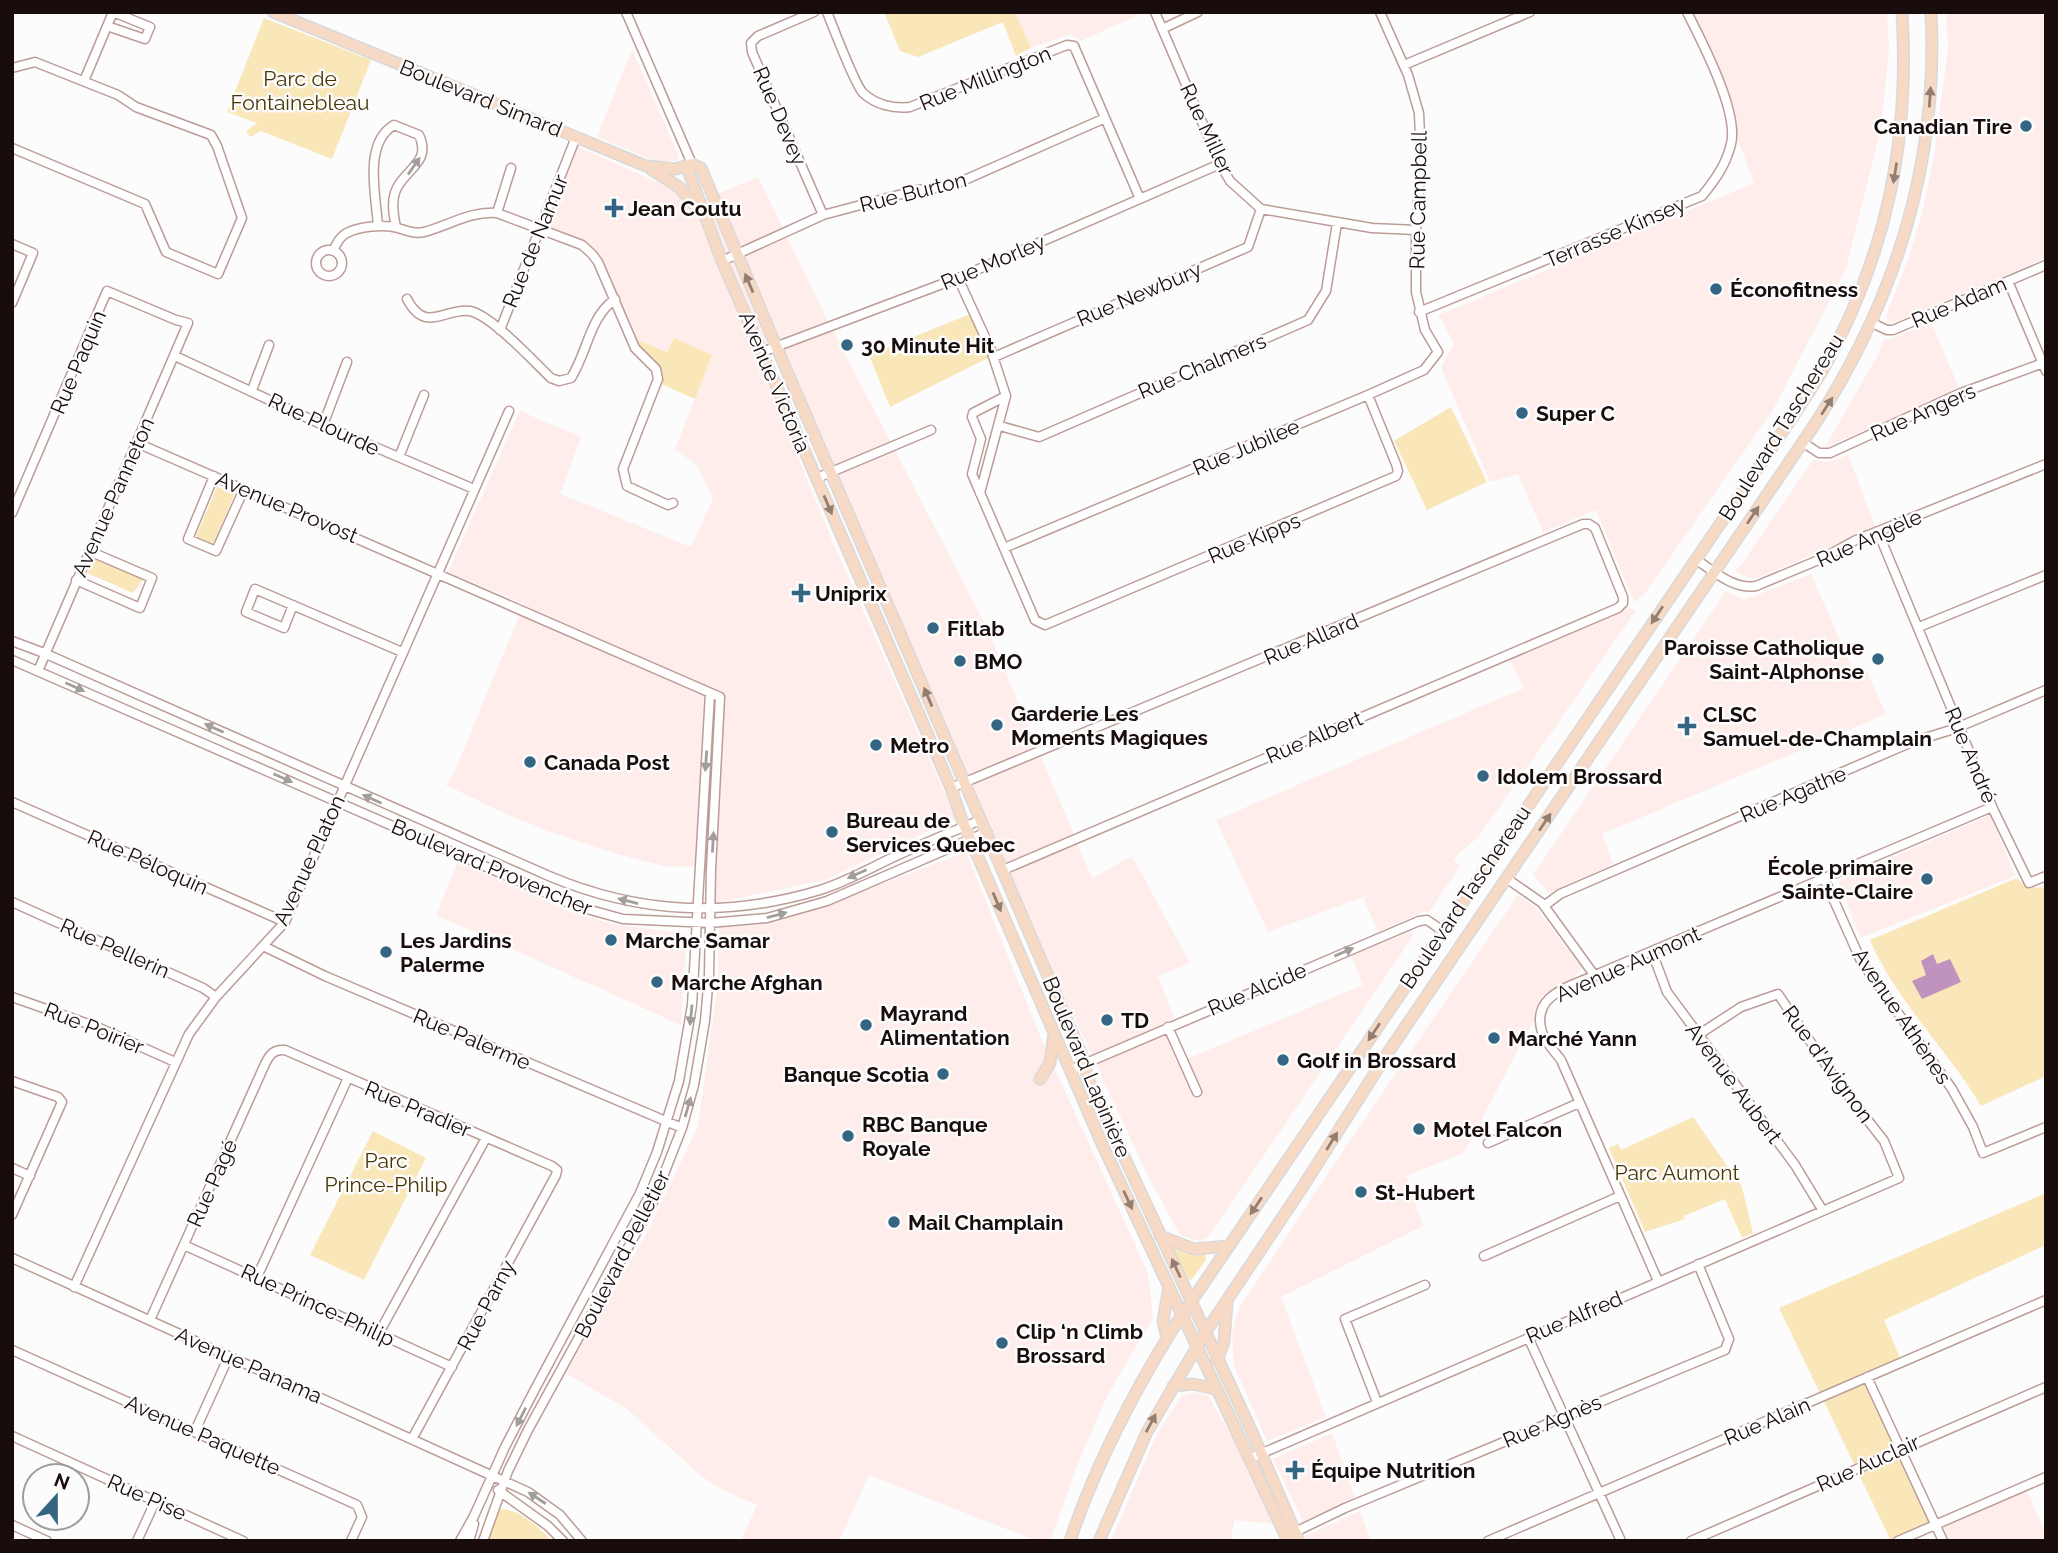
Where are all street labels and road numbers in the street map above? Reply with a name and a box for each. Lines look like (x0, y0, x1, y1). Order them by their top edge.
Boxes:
street label: Rue Millington (916, 40, 1054, 116)
street label: Boulevard Simard (396, 54, 566, 142)
street label: Rue Devey (748, 63, 812, 169)
street label: Rue Miller (1175, 79, 1239, 179)
street label: Rue Campbell (1404, 130, 1432, 269)
street label: Rue Burton (857, 167, 969, 217)
street label: Rue de Namur (497, 170, 573, 311)
street label: Terrasse Kinsey (1541, 191, 1689, 273)
street label: Rue Morley (937, 229, 1049, 295)
street label: Rue Newbury (1073, 257, 1205, 331)
street label: Rue Adam (1908, 271, 2010, 333)
street label: Rue Paquin (45, 306, 111, 418)
street label: Avenue Victoria (734, 307, 816, 457)
street label: Rue Chalmers (1134, 328, 1270, 404)
street label: Boulevard Taschereau (1713, 329, 1849, 525)
street label: Rue Angers (1867, 378, 1979, 446)
street label: Rue Plourde (264, 387, 384, 461)
street label: Avenue Panneton (67, 413, 159, 581)
street label: Rue Jubilee (1189, 413, 1303, 481)
street label: Avenue Provost (212, 466, 362, 548)
street label: Rue Angèle (1812, 504, 1926, 572)
street label: Rue Kipps (1204, 507, 1304, 569)
street label: Rue Allard (1260, 608, 1362, 670)
street label: Rue André (1940, 703, 2002, 807)
street label: Rue Albert (1262, 705, 1366, 769)
street label: Rue Agathe (1736, 760, 1850, 828)
street label: Avenue Platon (268, 791, 350, 929)
street label: Boulevard Taschereau (1394, 801, 1536, 993)
street label: Boulevard Provencher (388, 813, 597, 921)
street label: Rue Péloquin (84, 824, 212, 900)
street label: Rue Pellerin (57, 913, 173, 983)
street label: Avenue Aumont (1552, 921, 1704, 1007)
street label: Avenue Athènes (1847, 943, 1957, 1089)
street label: Rue Alcide (1204, 957, 1310, 1021)
street label: Boulevard Lapinière (1038, 973, 1136, 1161)
street label: Rue Poirier (41, 997, 148, 1060)
street label: Rue d'Avignon (1777, 1001, 1879, 1127)
street label: Rue Palerme (410, 1003, 534, 1075)
street label: Avenue Aubert (1681, 1018, 1787, 1148)
street label: Rue Pradier (361, 1075, 475, 1143)
street label: Rue Pagé (182, 1135, 242, 1231)
street label: Boulevard Pelletier (569, 1165, 675, 1342)
street label: Rue Parny (452, 1255, 520, 1355)
street label: Rue Prince-Philip (237, 1258, 399, 1352)
street label: Rue Alfred (1522, 1286, 1626, 1348)
street label: Avenue Panama (172, 1321, 326, 1409)
street label: Rue Agnès (1499, 1389, 1605, 1453)
street label: Avenue Paquette (121, 1390, 285, 1480)
street label: Rue Alain (1720, 1392, 1814, 1450)
street label: Rue Auclair (1813, 1429, 1924, 1497)
street label: Rue Pise (104, 1469, 190, 1525)

